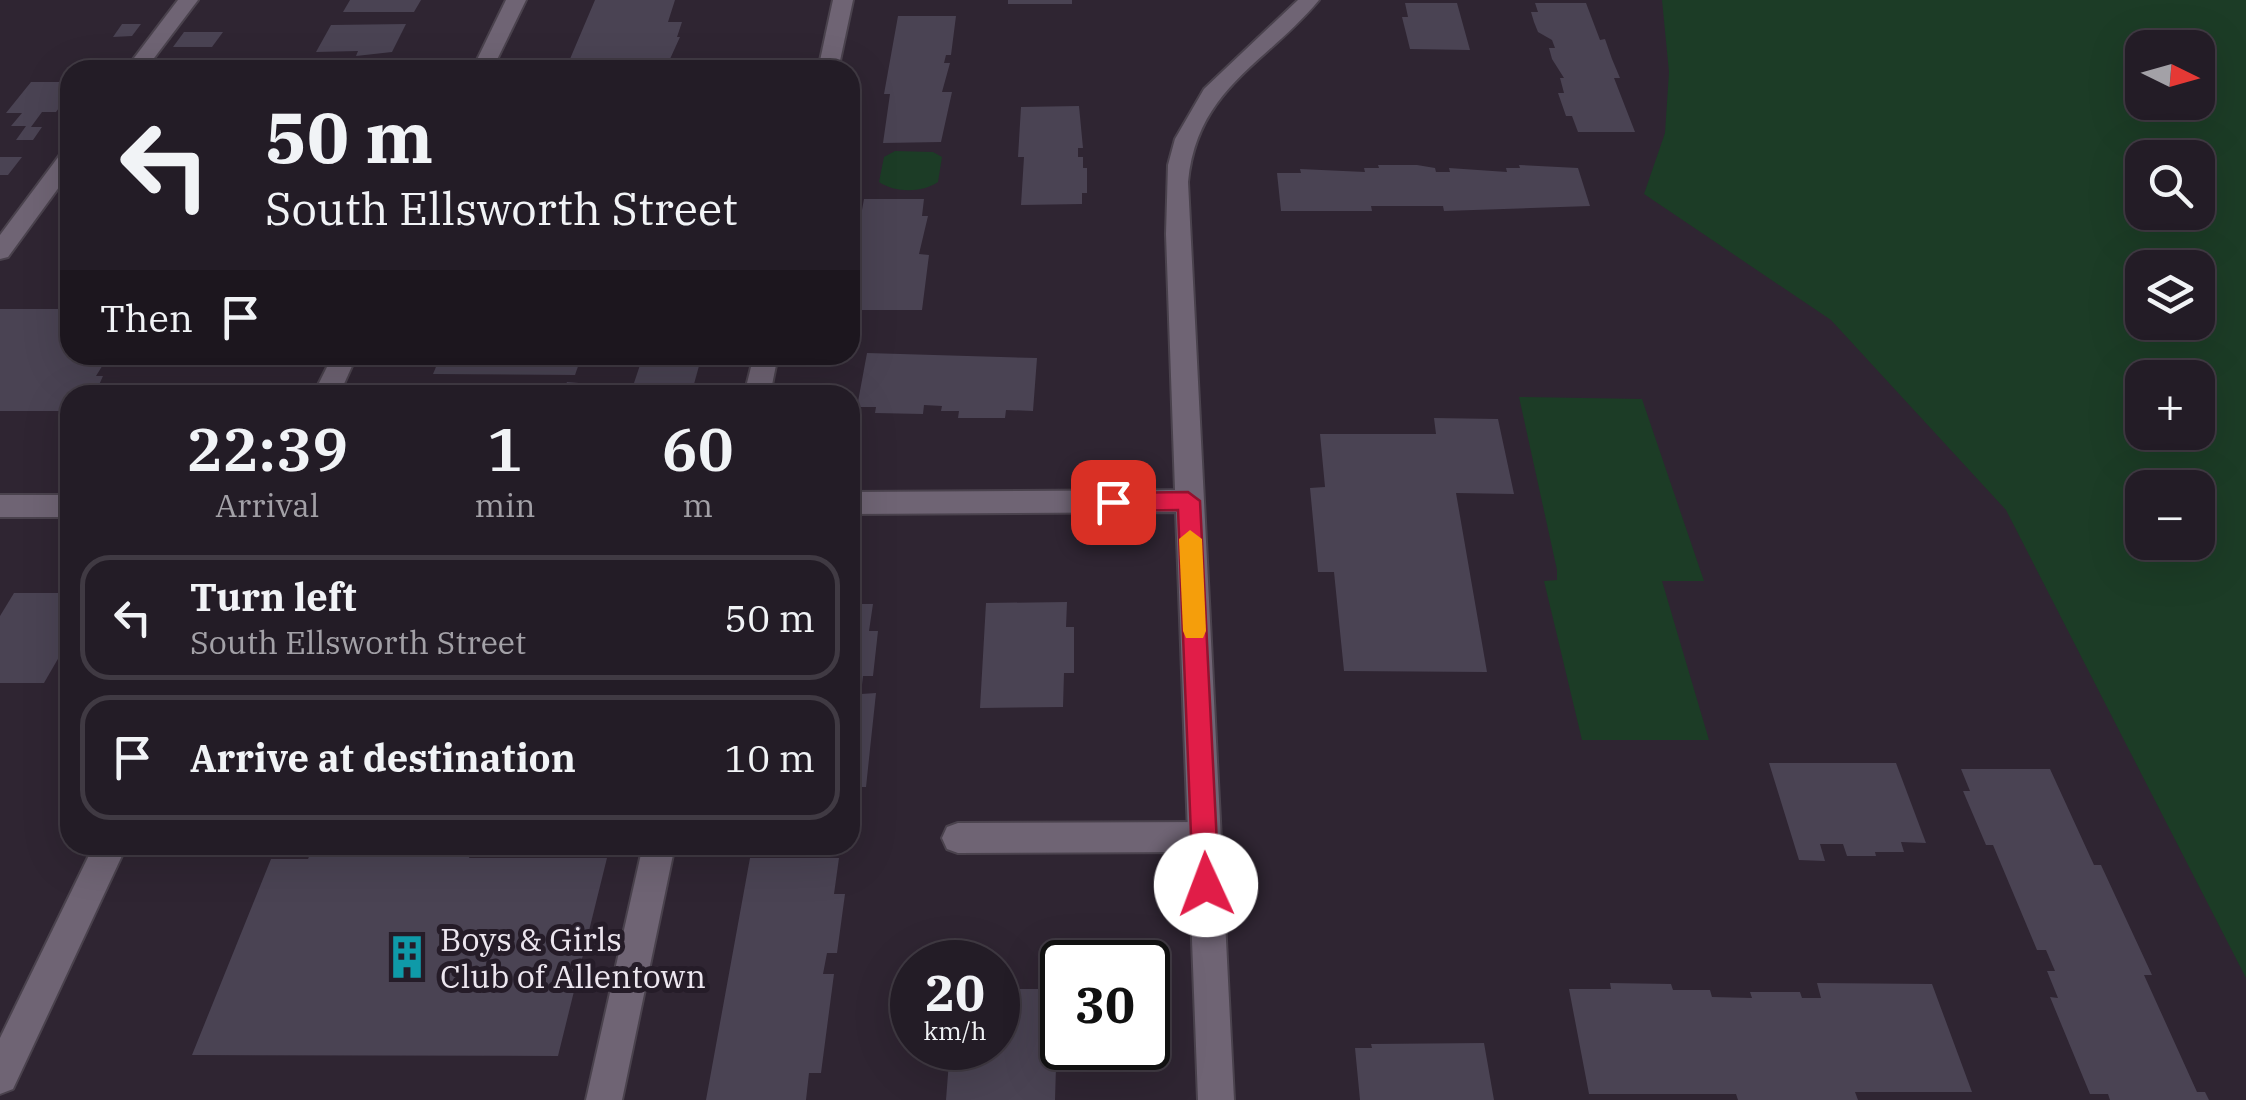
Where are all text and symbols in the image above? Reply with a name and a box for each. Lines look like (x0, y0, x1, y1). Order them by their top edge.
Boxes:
north arrow (2125, 30, 2215, 120)
map controls (2125, 30, 2215, 560)
text: 50 m (265, 91, 433, 182)
icon: left (100, 100, 230, 230)
button: search (2125, 140, 2215, 230)
text: South Ellsworth Street (265, 179, 738, 237)
button: layers (2125, 250, 2215, 340)
icon: arrive (213, 290, 268, 345)
text: Then (100, 293, 193, 342)
button: + (2125, 360, 2215, 450)
text: 22:39 (186, 409, 348, 488)
text: 1 (487, 409, 523, 488)
text: 60 (662, 409, 734, 488)
pin (1071, 460, 1156, 545)
button: − (2125, 470, 2215, 560)
icon: arrive (1086, 475, 1141, 530)
text: Arrival (215, 484, 319, 526)
text: min (474, 484, 535, 526)
text: m (682, 484, 713, 526)
text: Turn left (190, 572, 357, 621)
icon: left (105, 590, 160, 645)
text: 50 m (724, 593, 815, 642)
text: South Ellsworth Street (190, 621, 526, 663)
icon: arrive (105, 730, 160, 785)
text: Arrive at destination (190, 733, 576, 782)
text: 10 m (724, 733, 815, 782)
position arrow (1154, 833, 1258, 937)
place label: Boys & Girls Club of Allentown (440, 918, 706, 997)
building icon: Boys & Girls Club of Allentown (383, 933, 431, 981)
speed limit sign: 30 (1040, 940, 1170, 1070)
text: 20 (925, 960, 985, 1025)
text: km/h (923, 1014, 987, 1047)

